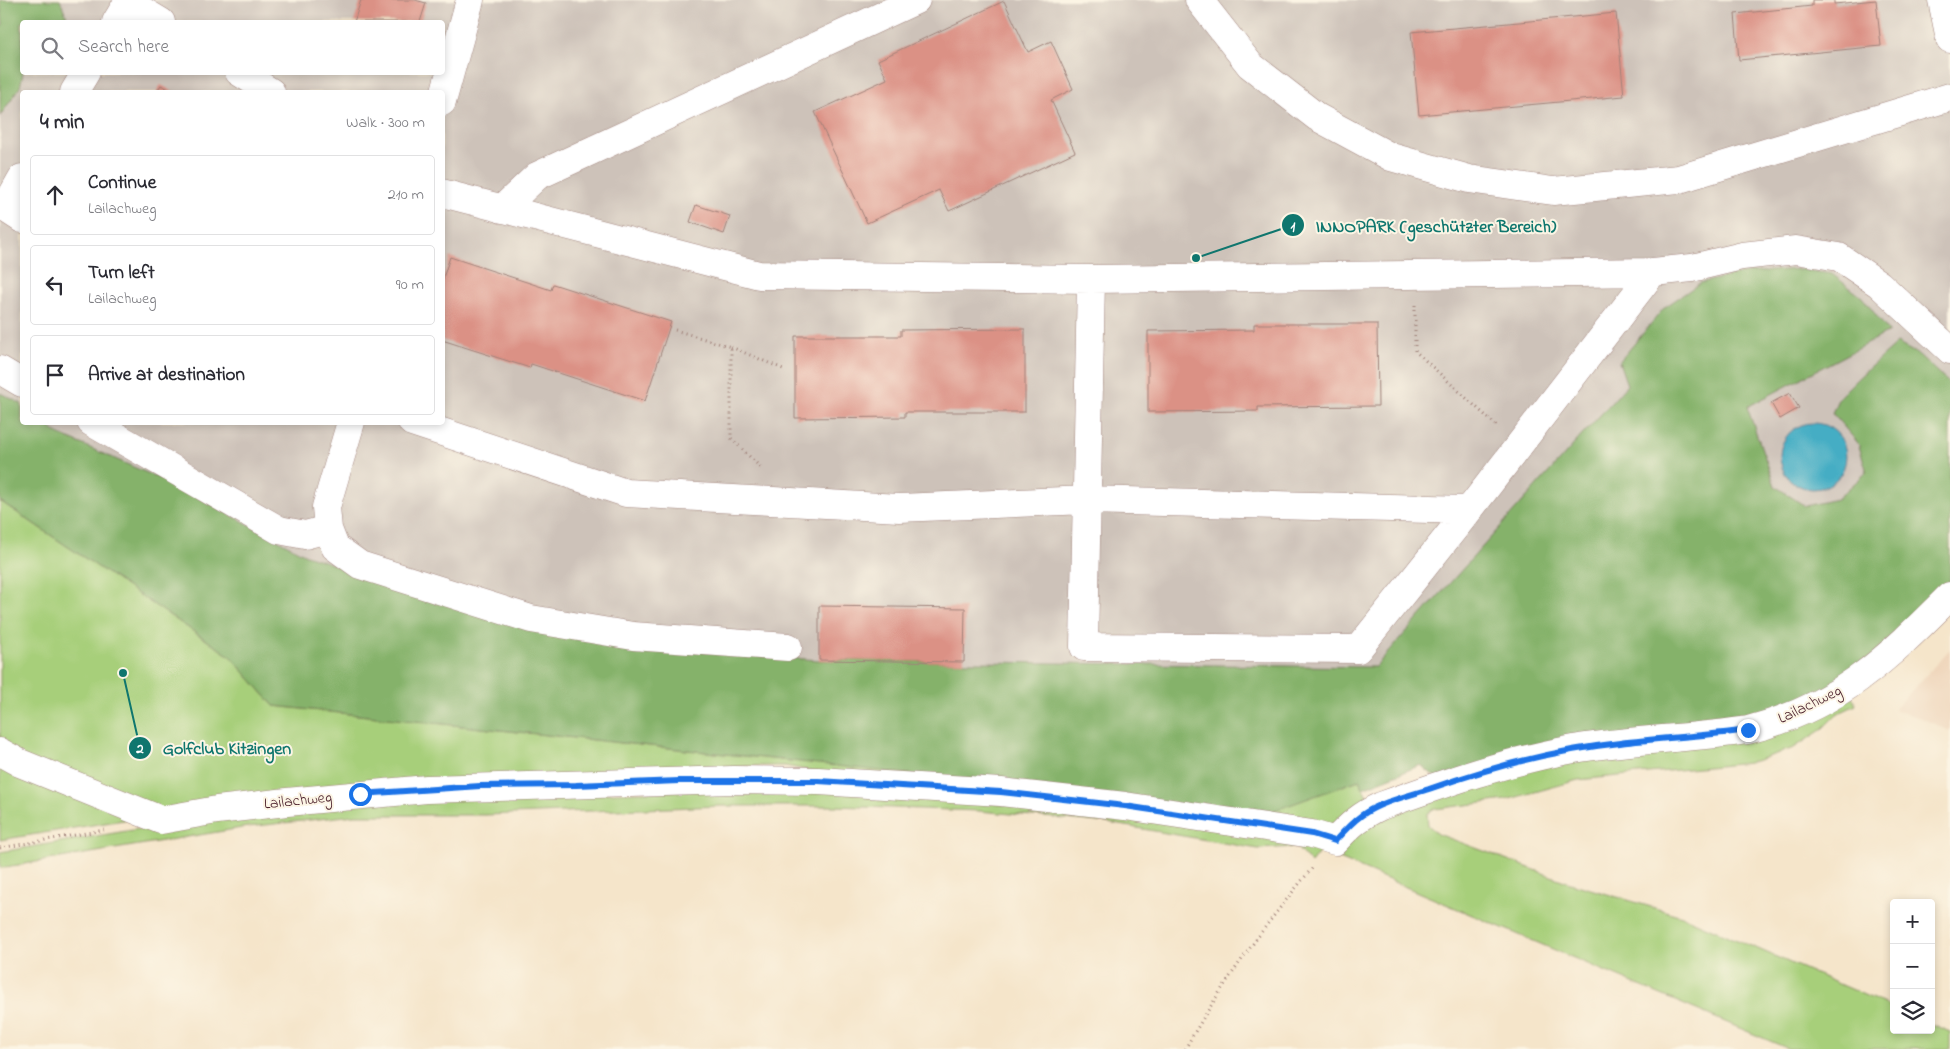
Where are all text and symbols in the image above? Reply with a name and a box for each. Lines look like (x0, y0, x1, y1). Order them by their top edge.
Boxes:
search box (20, 20, 445, 75)
icon: search (38, 34, 66, 62)
text: Search here (78, 34, 169, 61)
text: 4 min (40, 108, 84, 138)
text: Walk · 300 m (346, 111, 425, 135)
text: Continue (88, 170, 156, 197)
icon: ahead (41, 181, 69, 209)
text: 210 m (388, 183, 424, 207)
text: Lailachweg (88, 197, 156, 221)
callout: INNOPARK (geschützter Bereich) (1281, 209, 1566, 242)
text: INNOPARK (geschützter Bereich) (1316, 215, 1557, 242)
text: 1 (1291, 216, 1296, 238)
text: Turn left (88, 260, 155, 287)
icon: left (41, 271, 69, 299)
text: 90 m (396, 273, 424, 297)
text: Lailachweg (88, 287, 156, 311)
icon: arrive (41, 361, 69, 389)
text: Arrive at destination (88, 362, 245, 389)
street label: Lailachweg (1774, 679, 1846, 731)
route end (1737, 719, 1760, 742)
callout: Golfclub Kitzingen (128, 731, 301, 764)
text: Golfclub Kitzingen (163, 737, 291, 764)
text: 2 (135, 738, 144, 760)
route start (349, 783, 372, 806)
street label: Lailachweg (263, 785, 333, 817)
map controls (1890, 899, 1935, 1034)
button: + (1890, 899, 1935, 944)
button: − (1890, 944, 1935, 989)
button: layers (1890, 989, 1935, 1034)

